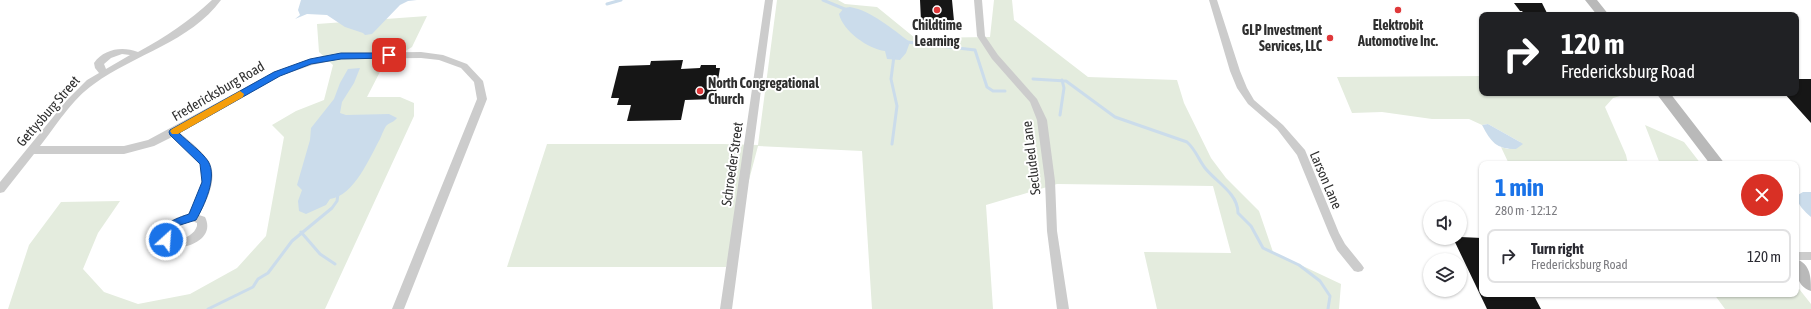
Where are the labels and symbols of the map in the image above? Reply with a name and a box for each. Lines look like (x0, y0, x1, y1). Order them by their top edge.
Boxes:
marker: Childtime Learning (932, 5, 942, 15)
marker: Elektrobit Automotive Inc. (1393, 5, 1403, 15)
place label: Childtime Learning (912, 17, 962, 49)
place label: Elektrobit Automotive Inc. (1357, 17, 1438, 49)
place label: GLP Investment Services, LLC (1242, 22, 1323, 54)
marker: GLP Investment Services, LLC (1325, 33, 1335, 43)
pin (372, 38, 406, 72)
street label: Fredericksburg Road (169, 58, 267, 124)
street label: Gettysburg Street (13, 72, 83, 150)
place label: North Congregational Church (708, 75, 819, 107)
marker: North Congregational Church (695, 86, 705, 96)
street label: Secluded Lane (1019, 120, 1043, 196)
street label: Schroeder Street (718, 121, 746, 207)
street label: Larson Lane (1307, 149, 1345, 211)
position arrow (145, 219, 187, 261)

